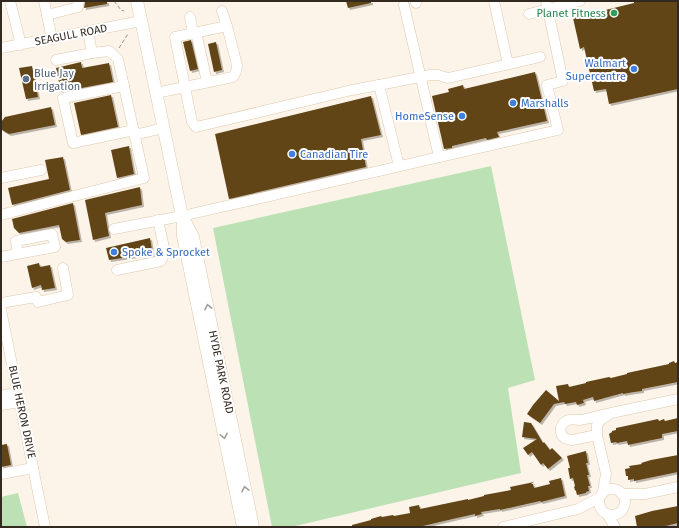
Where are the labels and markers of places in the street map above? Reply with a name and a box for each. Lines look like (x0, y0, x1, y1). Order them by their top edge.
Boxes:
place label: Planet Fitness (537, 7, 606, 20)
marker: Planet Fitness (609, 8, 619, 18)
place label: Walmart Supercentre (566, 57, 626, 83)
marker: Walmart Supercentre (629, 64, 639, 74)
place label: Blue Jay Irrigation (34, 67, 80, 93)
marker: Blue Jay Irrigation (21, 74, 31, 84)
place label: Marshalls (521, 97, 569, 110)
marker: Marshalls (508, 98, 518, 108)
place label: HomeSense (395, 110, 454, 123)
marker: HomeSense (457, 111, 467, 121)
place label: Canadian Tire (300, 148, 368, 161)
marker: Canadian Tire (287, 149, 297, 159)
place label: Spoke & Sprocket (122, 246, 210, 259)
marker: Spoke & Sprocket (109, 247, 119, 257)

